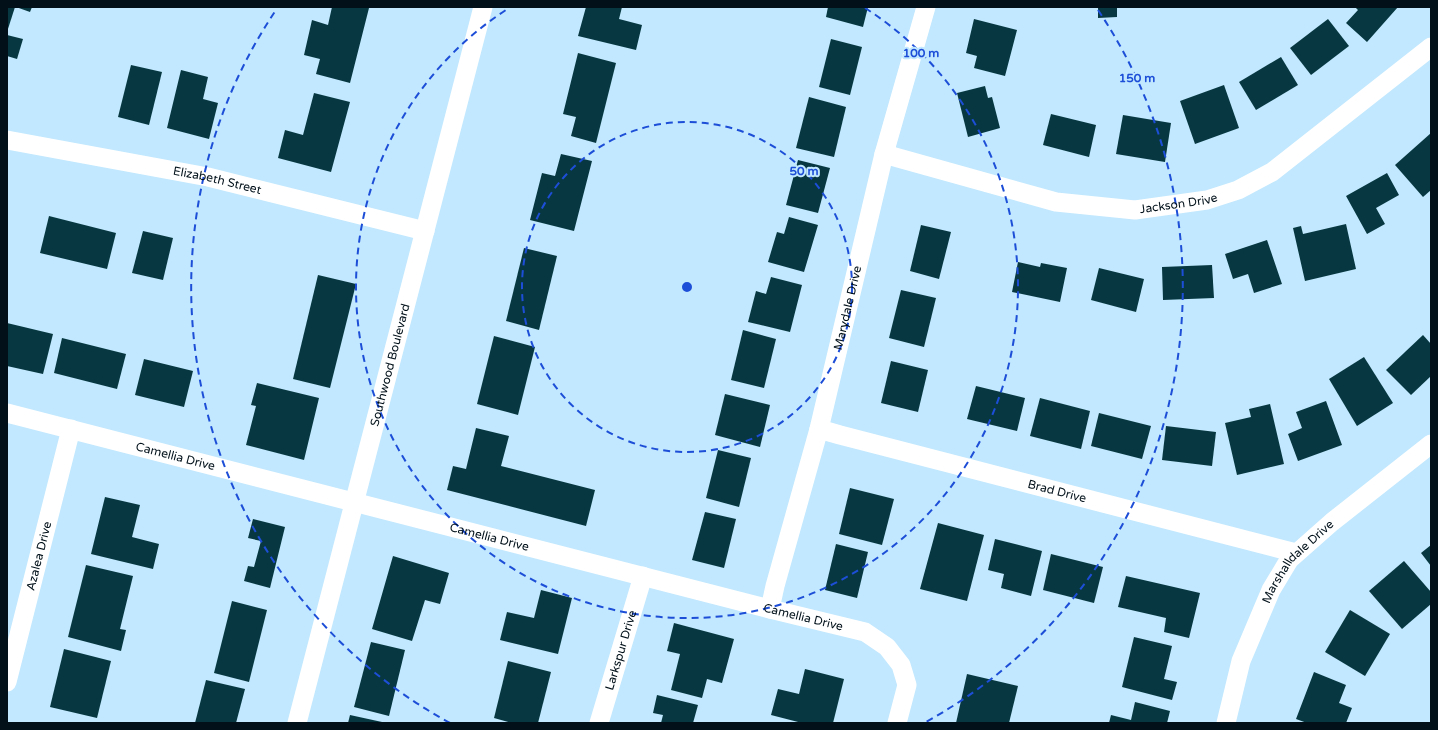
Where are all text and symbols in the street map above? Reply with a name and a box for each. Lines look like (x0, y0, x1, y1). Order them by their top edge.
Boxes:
text: 100 m (903, 46, 939, 60)
text: 150 m (1119, 71, 1155, 85)
street label: Elizabeth Street (172, 164, 263, 197)
text: 50 m (789, 164, 819, 178)
street label: Jackson Drive (1139, 190, 1219, 216)
street label: Marydale Drive (831, 264, 864, 351)
centre of rings (680, 280, 694, 294)
street label: Southwood Boulevard (367, 302, 413, 428)
street label: Camellia Drive (134, 439, 217, 473)
street label: Brad Drive (1026, 477, 1088, 505)
street label: Marshalldale Drive (1259, 517, 1336, 605)
street label: Azalea Drive (23, 520, 54, 592)
street label: Camellia Drive (448, 520, 531, 554)
street label: Camellia Drive (762, 601, 845, 633)
street label: Larkspur Drive (602, 608, 639, 692)

